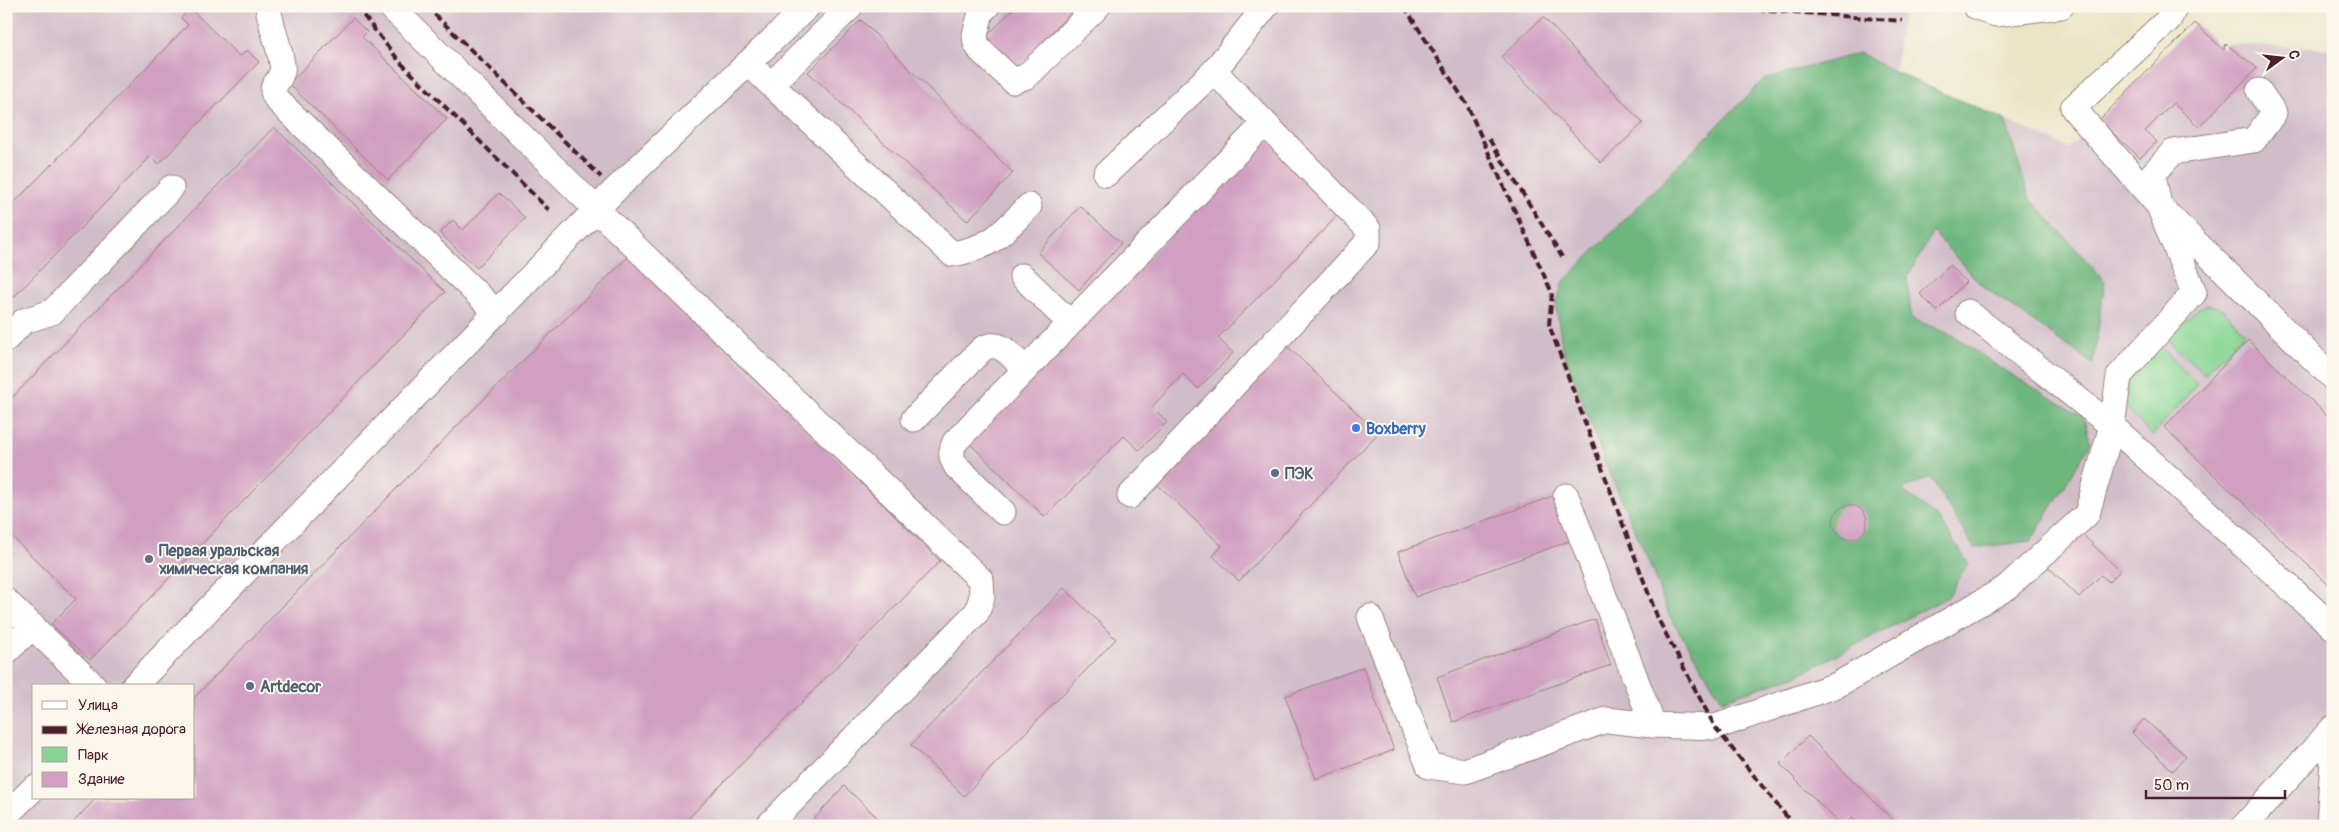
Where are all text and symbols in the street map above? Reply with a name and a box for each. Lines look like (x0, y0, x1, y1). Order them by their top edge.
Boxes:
north arrow (2256, 32, 2306, 82)
text: С (2285, 48, 2303, 61)
place label: Boxberry (1366, 419, 1426, 439)
marker: Boxberry (1350, 422, 1362, 434)
place label: ПЭК (1285, 464, 1313, 484)
marker: ПЭК (1269, 467, 1281, 479)
place label: Первая уральская химическая компания (158, 541, 309, 579)
marker: Первая уральская химическая компания (143, 553, 155, 565)
place label: Artdecor (260, 677, 321, 697)
marker: Artdecor (244, 680, 256, 692)
legend (32, 684, 195, 800)
text: Улица (78, 696, 118, 715)
text: Железная дорога (76, 720, 186, 739)
text: Парк (78, 746, 109, 765)
scale bar (2146, 767, 2285, 799)
text: Здание (78, 770, 125, 789)
text: 50 m (2154, 776, 2189, 795)

